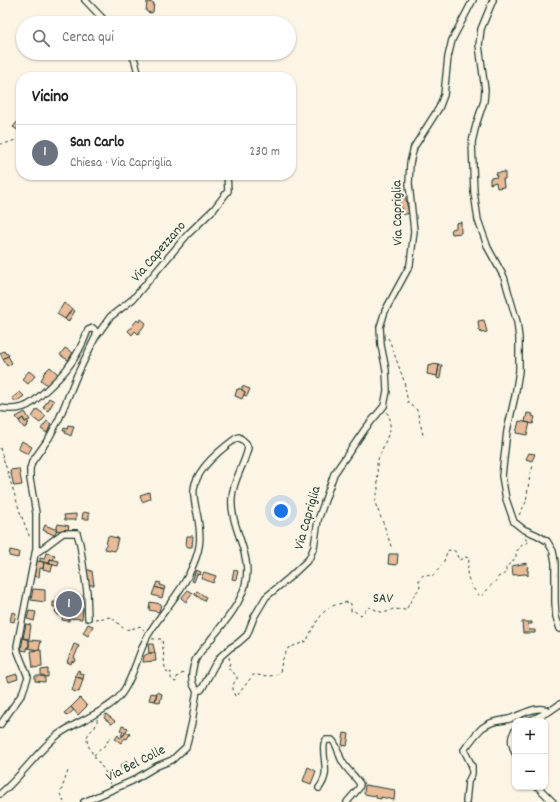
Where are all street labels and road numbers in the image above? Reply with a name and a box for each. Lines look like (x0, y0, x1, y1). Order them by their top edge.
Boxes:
street label: Via Capriglia (387, 180, 409, 246)
street label: Via Capezzano (127, 217, 191, 287)
street label: Via Capriglia (289, 483, 327, 552)
street label: SAV (373, 589, 394, 609)
street label: Via Bel Colle (103, 740, 169, 788)

